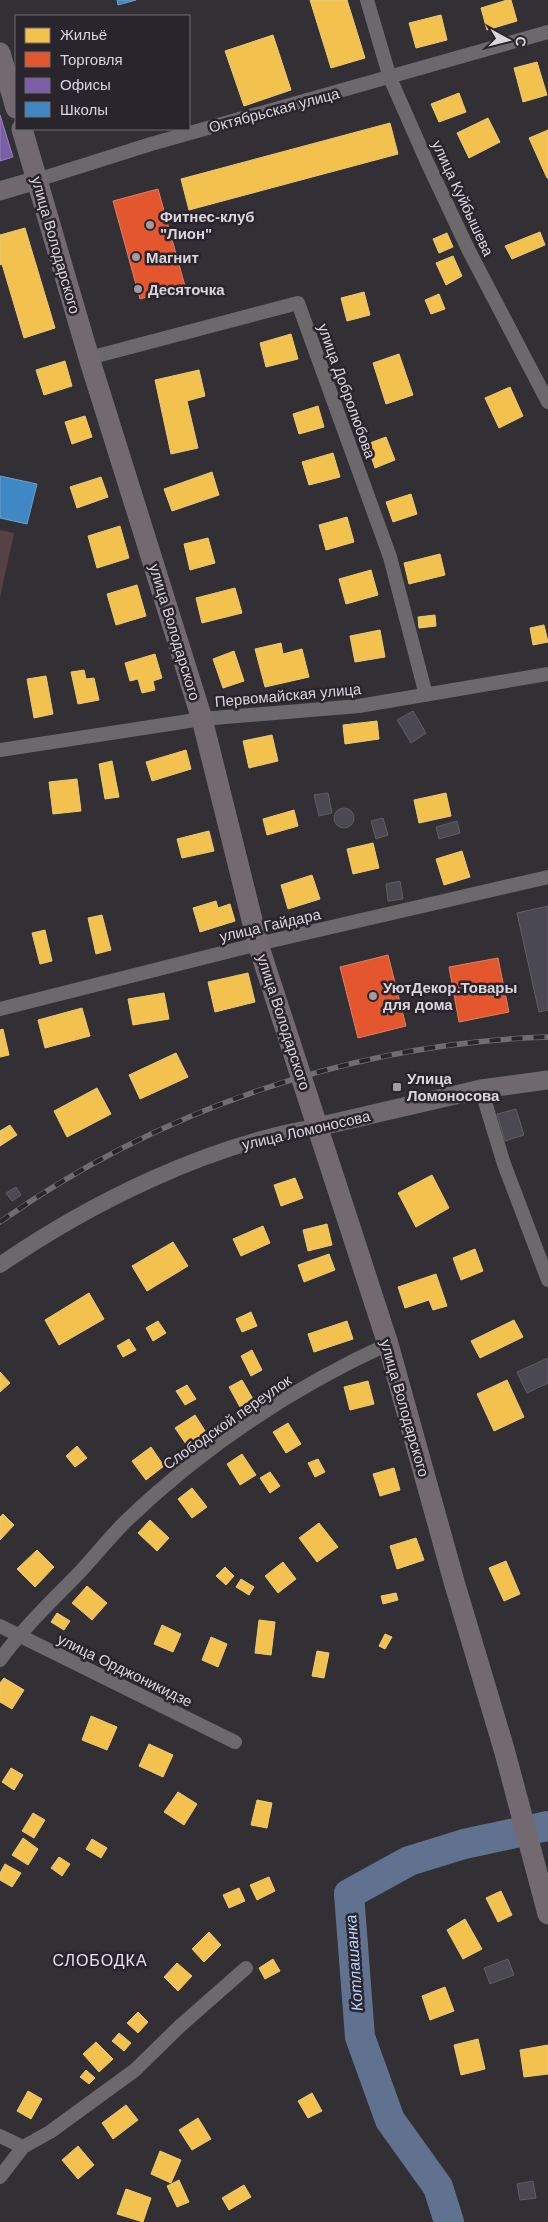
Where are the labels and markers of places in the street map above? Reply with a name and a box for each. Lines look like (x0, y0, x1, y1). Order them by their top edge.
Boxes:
place label: Фитнес-клуб "Лион" (160, 208, 255, 242)
marker: Фитнес-клуб "Лион" (144, 219, 156, 231)
place label: Магнит (146, 249, 199, 266)
marker: Магнит (130, 251, 142, 263)
place label: Десяточка (148, 281, 225, 298)
marker: Десяточка (132, 283, 144, 295)
place label: УютДекор.Товары для дома (383, 979, 517, 1013)
marker: УютДекор.Товары для дома (367, 990, 379, 1002)
place label: Улица Ломоносова (407, 1070, 500, 1104)
marker: Улица Ломоносова (391, 1081, 403, 1093)

